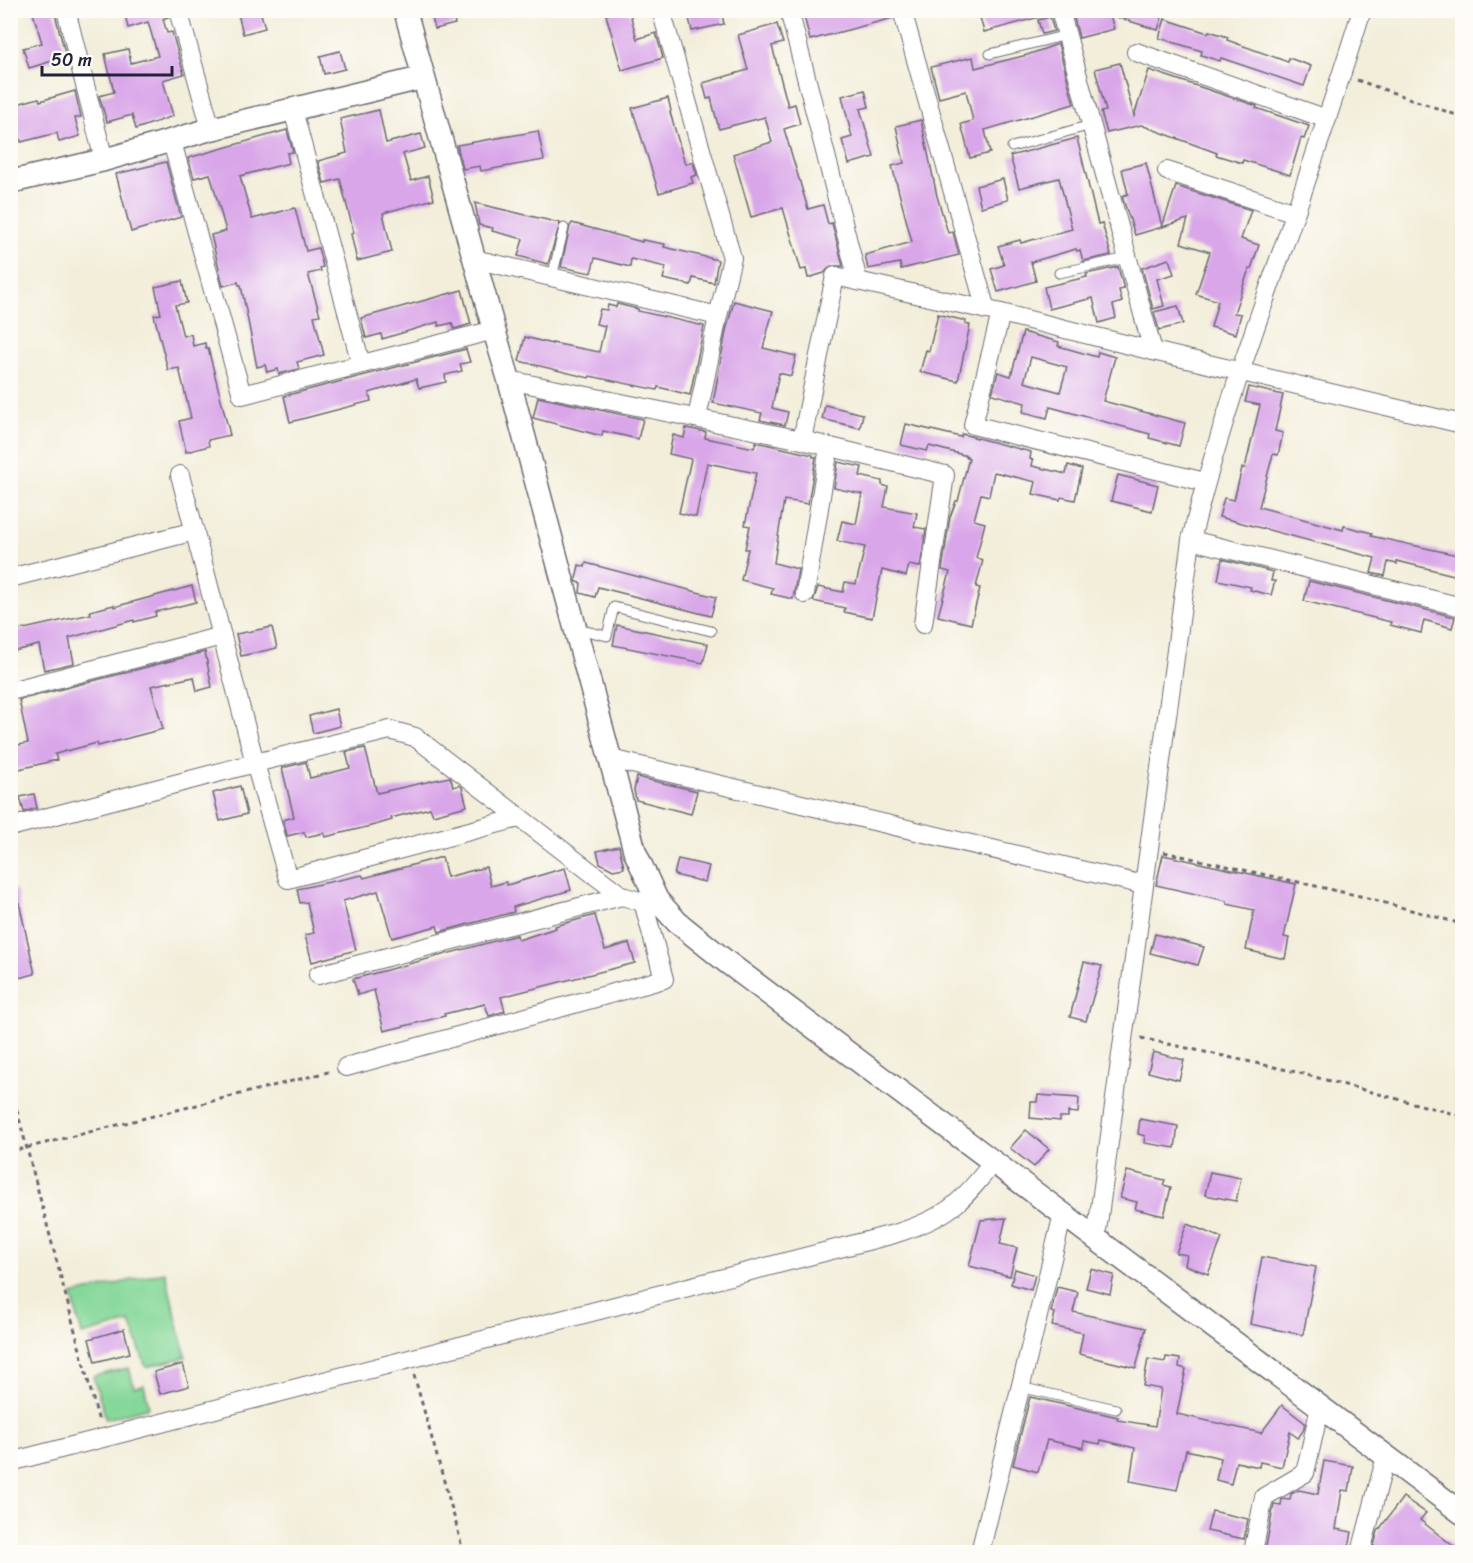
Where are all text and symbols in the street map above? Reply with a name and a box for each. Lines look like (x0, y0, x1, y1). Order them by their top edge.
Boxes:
scale bar (42, 39, 172, 77)
text: 50 m (51, 44, 92, 76)

